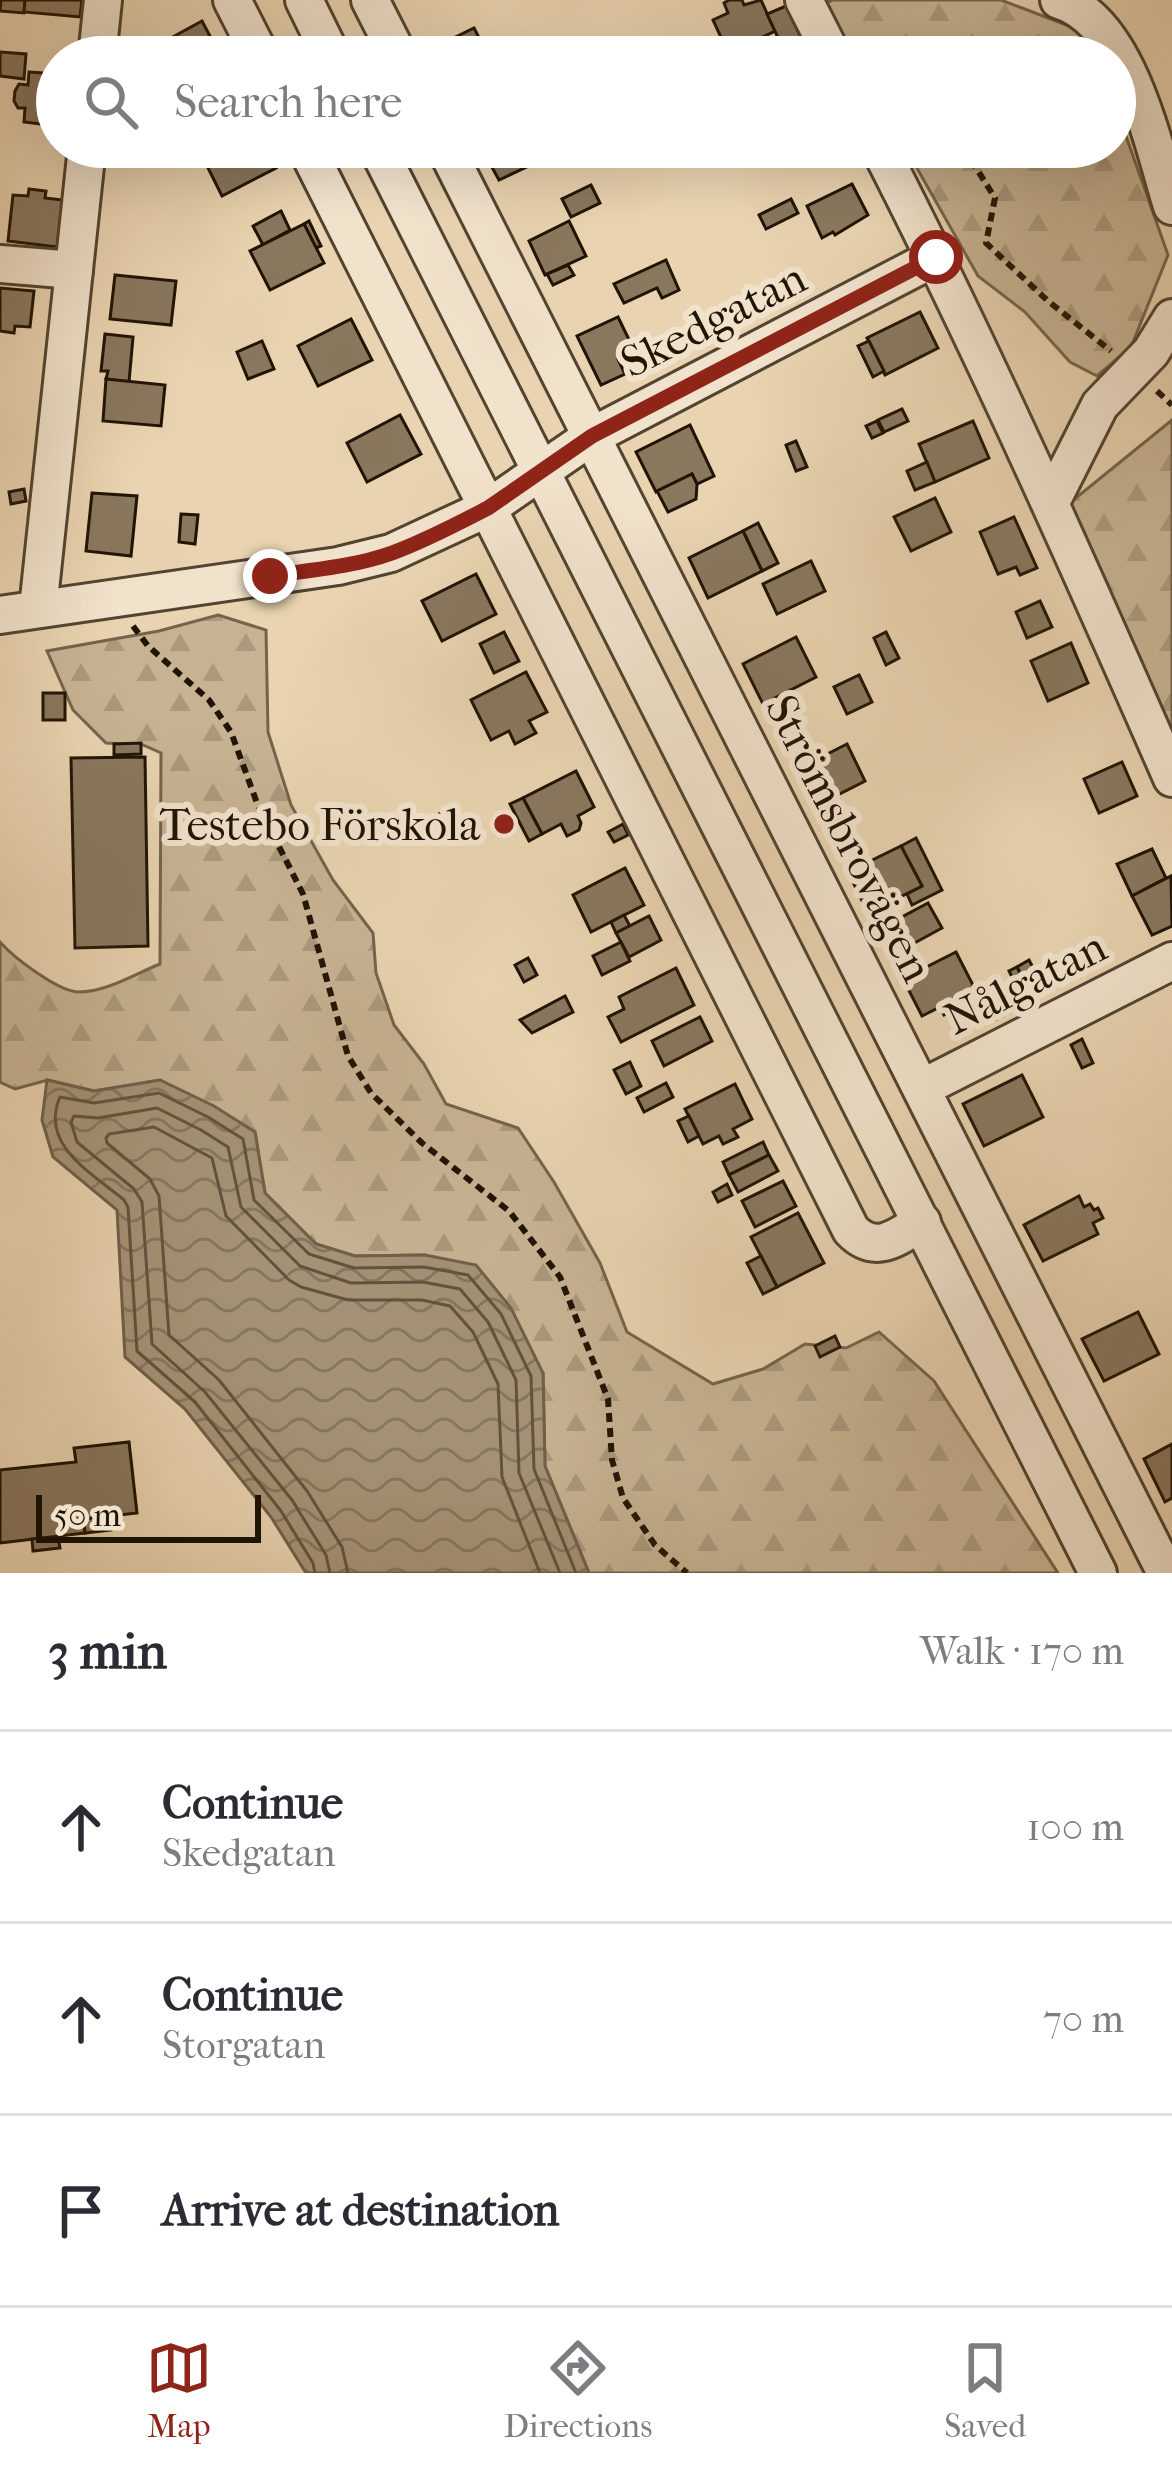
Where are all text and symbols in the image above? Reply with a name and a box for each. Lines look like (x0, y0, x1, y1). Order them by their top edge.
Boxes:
search box (36, 36, 1136, 168)
icon: search (78, 69, 144, 135)
text: Search here (174, 76, 402, 129)
route start (909, 230, 963, 284)
street label: Skedgatan (612, 251, 815, 389)
route end (243, 549, 297, 603)
street label: Strömsbrovägen (754, 687, 944, 991)
place label: Testebo Förskola (160, 799, 481, 852)
marker: Testebo Förskola (491, 811, 517, 837)
street label: Nålgatan (936, 920, 1115, 1046)
scale bar (36, 1489, 261, 1542)
text: 50 m (54, 1496, 121, 1535)
text: 3 min (48, 1621, 167, 1681)
text: Walk · 170 m (920, 1628, 1124, 1674)
text: Continue (162, 1777, 343, 1830)
icon: ahead (48, 1794, 114, 1860)
text: 100 m (1026, 1804, 1124, 1850)
text: Skedgatan (162, 1830, 336, 1876)
text: Continue (162, 1969, 343, 2022)
icon: ahead (48, 1986, 114, 2052)
text: 70 m (1043, 1996, 1124, 2042)
text: Storgatan (162, 2022, 325, 2068)
icon: arrive (48, 2178, 114, 2244)
text: Arrive at destination (162, 2184, 559, 2237)
tab: Map (146, 2335, 212, 2446)
tab: Directions (504, 2335, 652, 2446)
tab: Saved (944, 2335, 1026, 2446)

